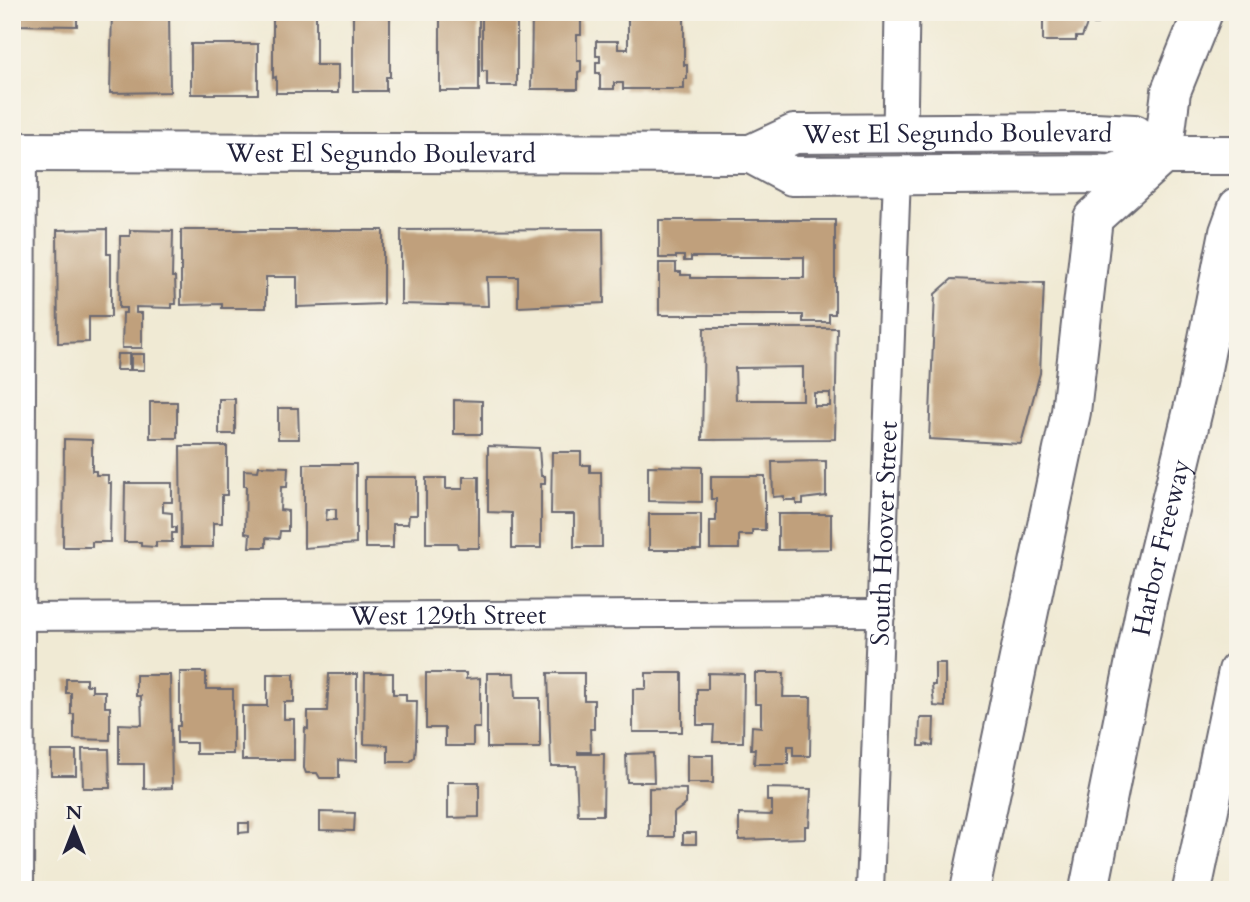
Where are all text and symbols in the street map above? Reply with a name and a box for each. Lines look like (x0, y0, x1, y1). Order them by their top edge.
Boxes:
street label: West El Segundo Boulevard (802, 115, 1113, 152)
street label: West El Segundo Boulevard (225, 136, 536, 171)
street label: South Hoover Street (862, 420, 906, 646)
street label: Harbor Freeway (1123, 455, 1199, 639)
street label: West 129th Street (349, 598, 546, 633)
north arrow (38, 794, 108, 864)
text: N (66, 800, 83, 826)

